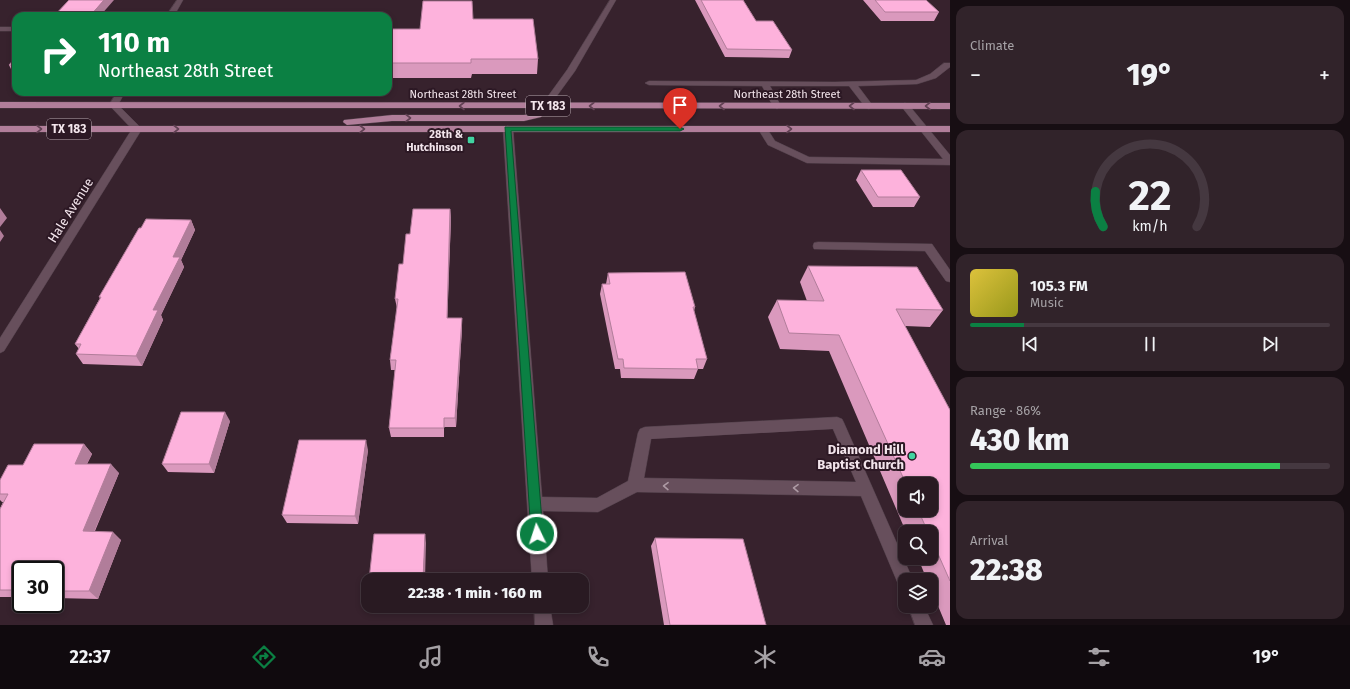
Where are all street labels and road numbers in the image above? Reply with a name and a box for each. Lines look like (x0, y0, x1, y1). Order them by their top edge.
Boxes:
street label: Northeast 28th Street (409, 88, 517, 101)
street label: Northeast 28th Street (733, 88, 841, 101)
road number: TX 183 (526, 96, 570, 116)
road number: TX 183 (47, 119, 91, 139)
street label: Hale Avenue (45, 175, 96, 245)

